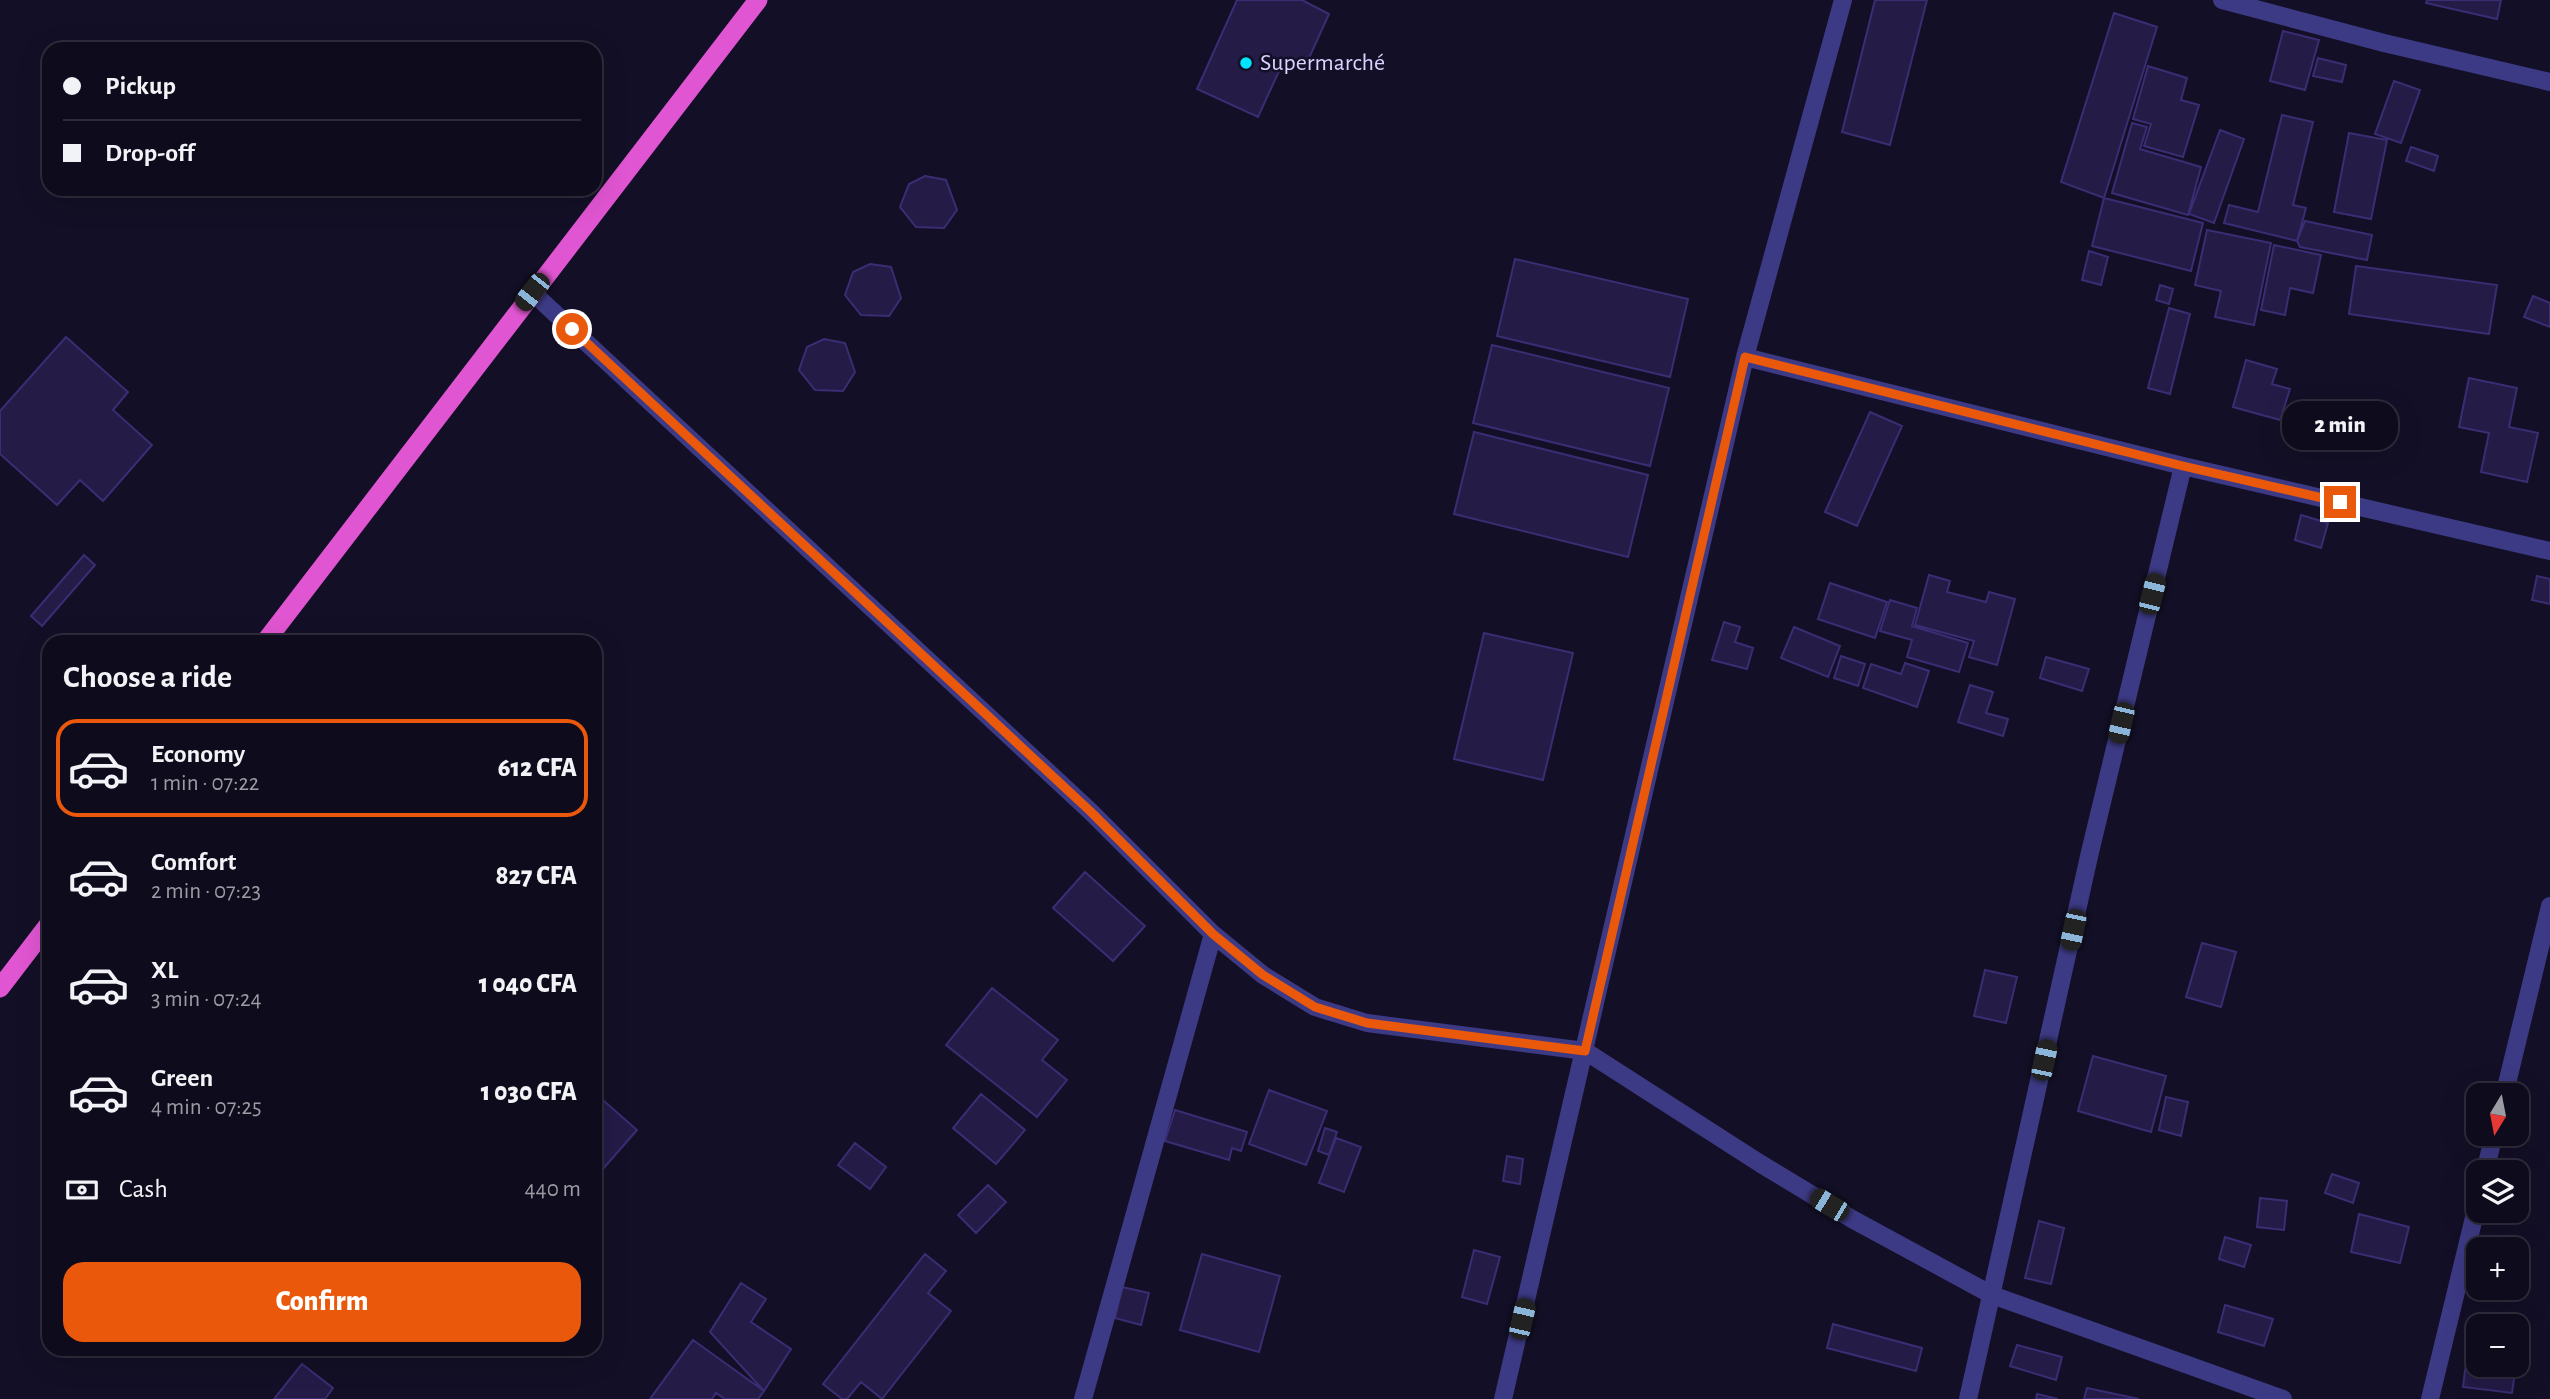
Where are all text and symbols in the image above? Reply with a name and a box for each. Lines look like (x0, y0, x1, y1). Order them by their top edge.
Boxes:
place label: Supermarché (1260, 51, 1385, 75)
marker: Supermarché (1238, 55, 1254, 71)
text: Pickup (105, 73, 176, 99)
text: Drop-off (105, 140, 194, 166)
car (511, 269, 554, 315)
route start (556, 313, 588, 345)
callout: 2 min (2282, 400, 2398, 449)
text: 2 min (2314, 414, 2366, 437)
route end (2324, 486, 2356, 518)
car (2137, 571, 2168, 617)
text: Choose a ride (63, 661, 232, 693)
car (2107, 700, 2136, 746)
icon: car (67, 737, 130, 800)
text: Economy (151, 741, 245, 767)
text: 612 CFA (498, 755, 577, 781)
text: 1 min · 07:22 (151, 772, 259, 795)
icon: car (67, 845, 130, 908)
text: Comfort (151, 849, 236, 875)
text: 827 CFA (496, 863, 577, 889)
text: 2 min · 07:23 (151, 880, 261, 903)
car (2059, 907, 2088, 953)
icon: car (67, 953, 130, 1016)
text: XL (151, 957, 178, 983)
text: 1 040 CFA (479, 971, 577, 997)
text: 3 min · 07:24 (151, 988, 262, 1011)
car (2030, 1037, 2059, 1083)
icon: car (67, 1061, 130, 1124)
text: Green (151, 1065, 213, 1091)
text: 1 030 CFA (481, 1079, 577, 1105)
north arrow (2466, 1083, 2529, 1146)
map controls (2466, 1083, 2529, 1377)
text: 4 min · 07:25 (151, 1096, 262, 1119)
button: layers (2466, 1160, 2529, 1223)
icon: cash (63, 1171, 101, 1209)
text: Cash (119, 1176, 168, 1202)
text: 440 m (525, 1178, 581, 1201)
car (1806, 1185, 1853, 1225)
button: + (2466, 1237, 2529, 1300)
button: Confirm (63, 1262, 581, 1342)
car (1508, 1296, 1537, 1342)
button: − (2466, 1314, 2529, 1377)

